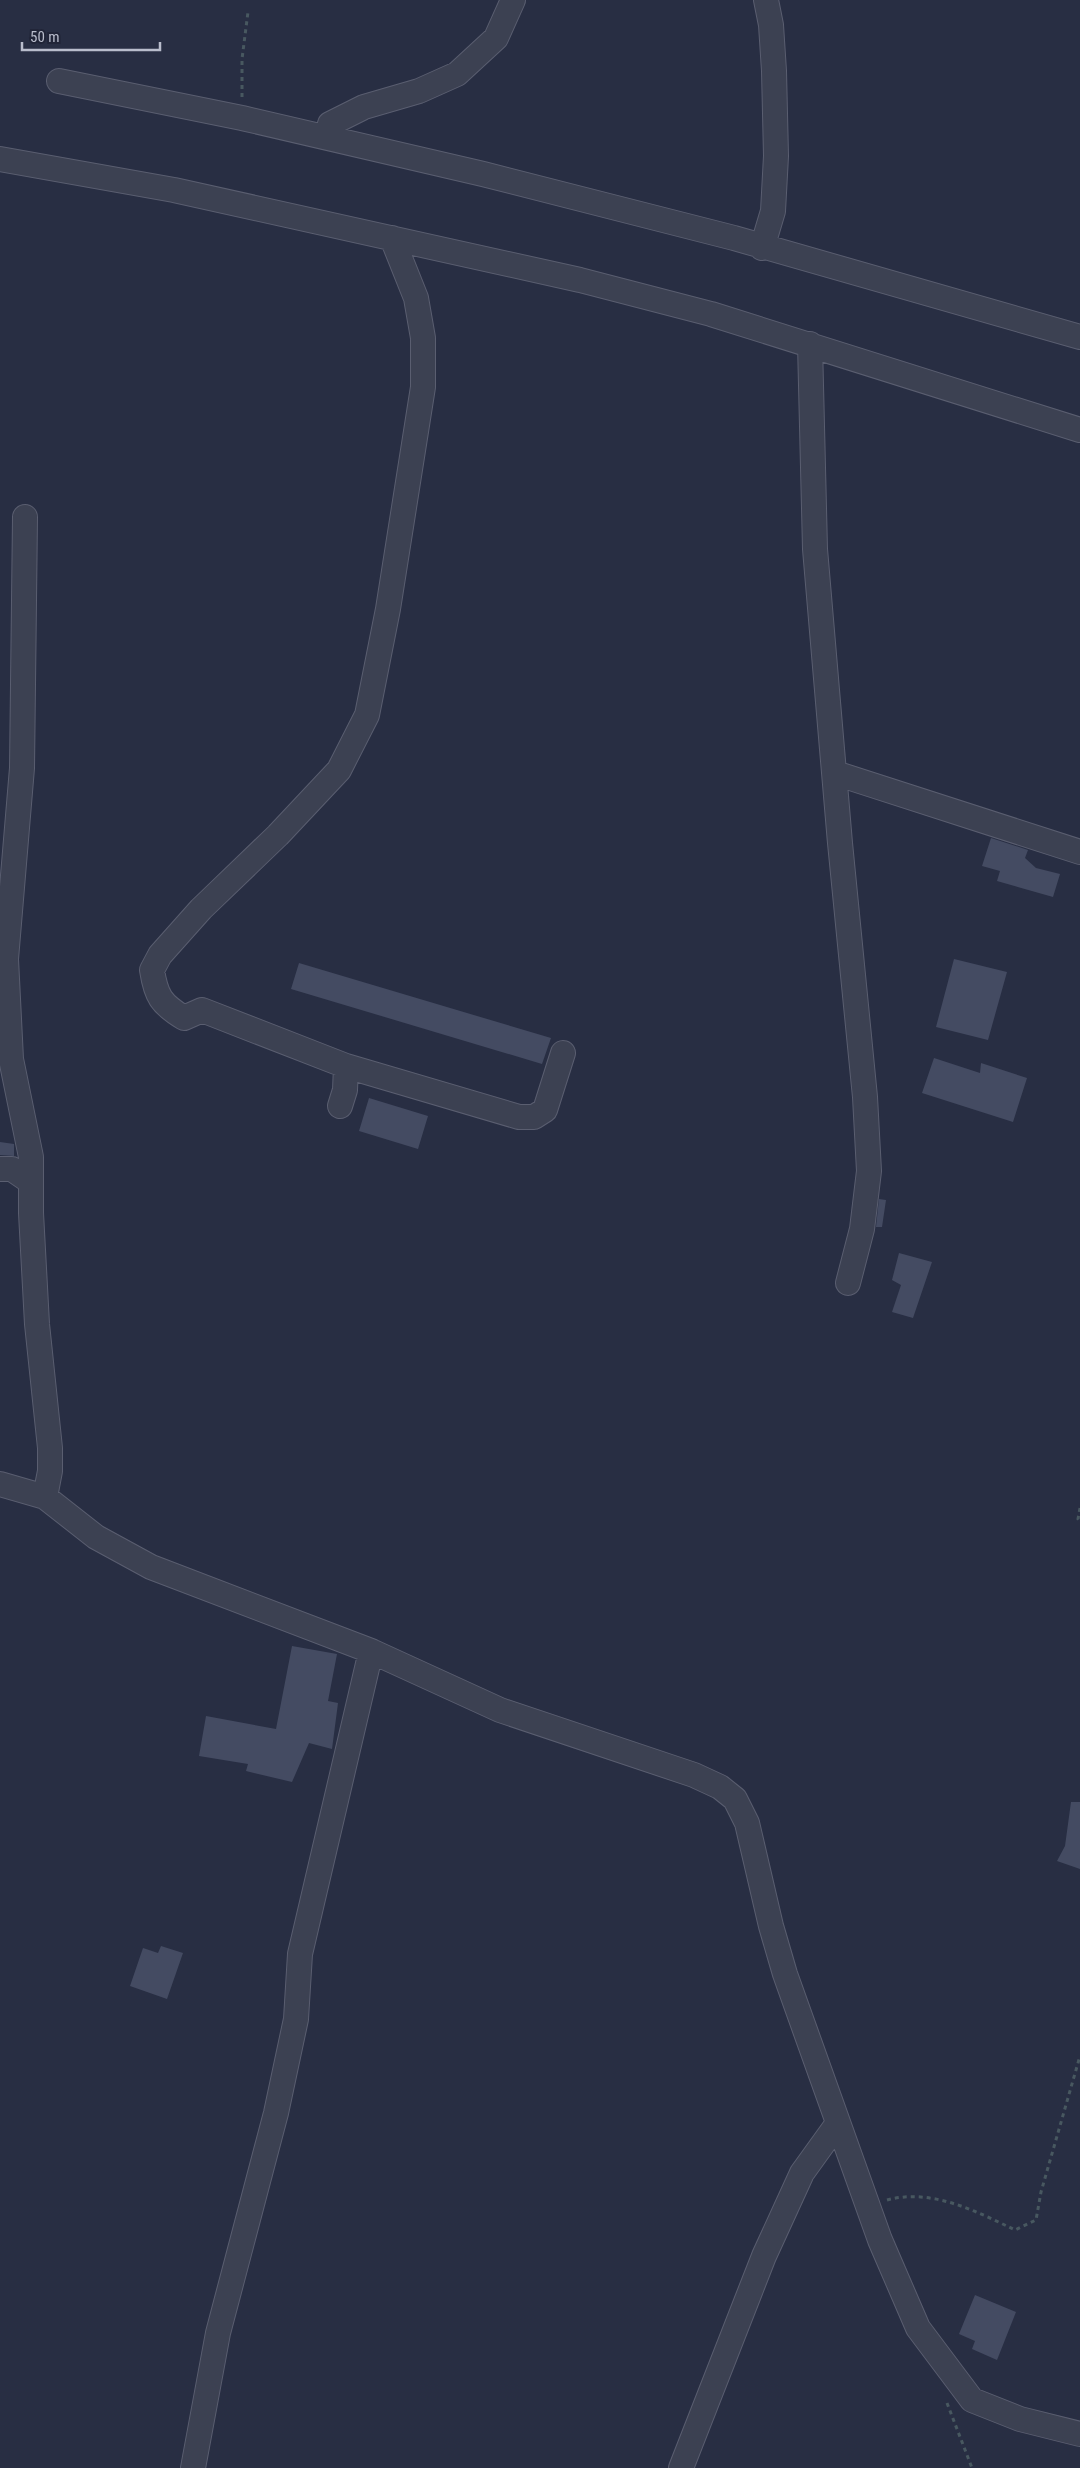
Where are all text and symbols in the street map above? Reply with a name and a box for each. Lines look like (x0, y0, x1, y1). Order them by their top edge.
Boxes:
scale bar (22, 20, 160, 52)
text: 50 m (30, 28, 60, 46)

